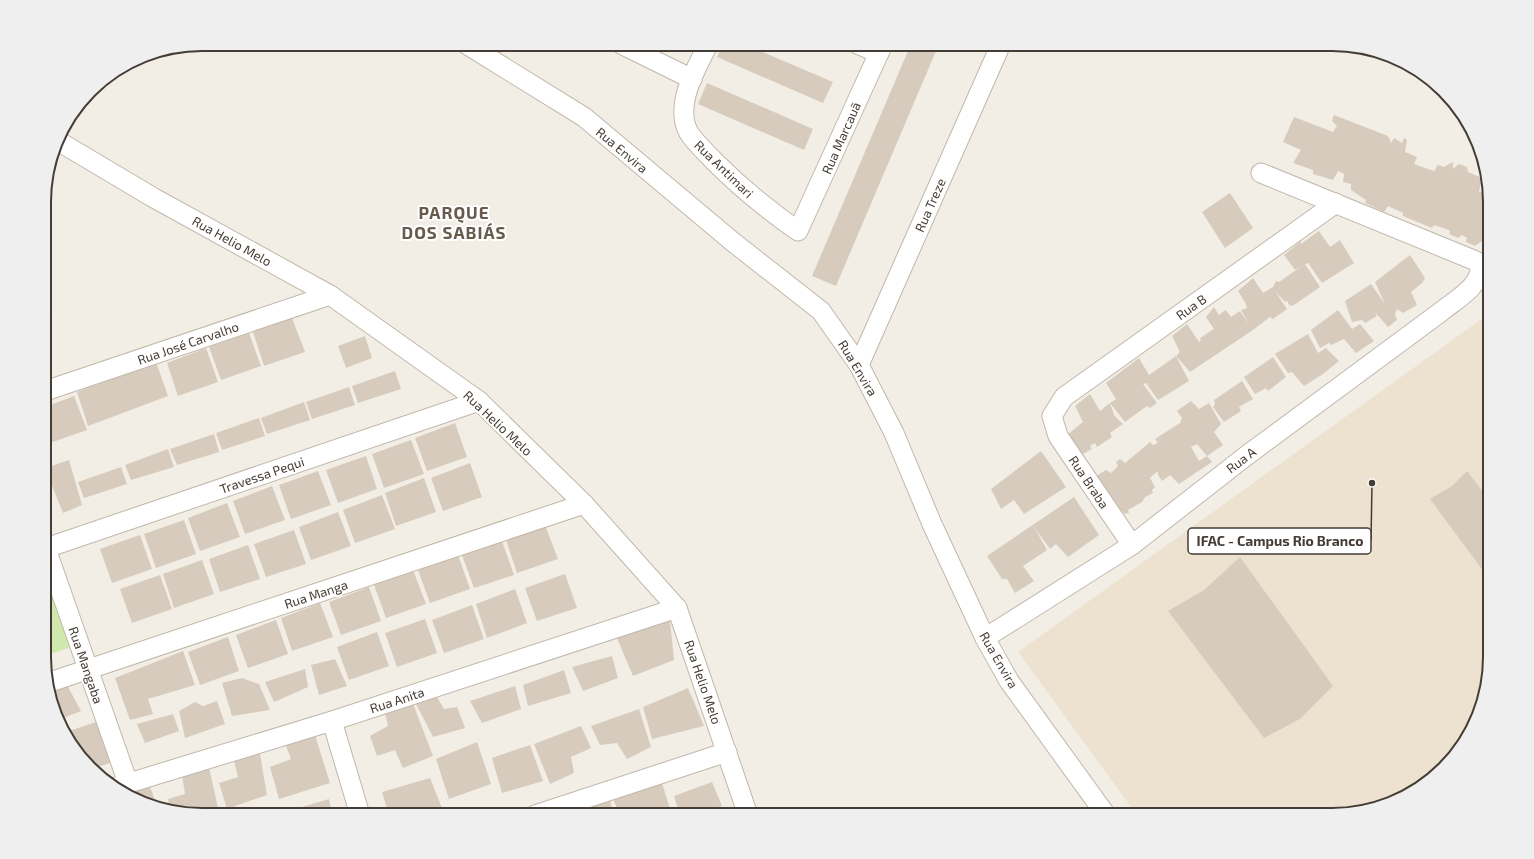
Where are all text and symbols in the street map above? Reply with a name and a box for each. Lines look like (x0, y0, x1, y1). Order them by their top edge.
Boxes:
street label: Rua Marcauã (818, 100, 864, 176)
street label: Rua Envira (593, 124, 651, 176)
street label: Rua Antimari (691, 137, 757, 201)
street label: Rua Treze (911, 176, 949, 234)
district label: PARQUE DOS SABIÁS (402, 202, 506, 242)
street label: Rua Helio Melo (190, 213, 274, 269)
street label: Rua B (1173, 291, 1209, 323)
street label: Rua José Carvalho (135, 318, 241, 368)
street label: Rua Envira (835, 337, 881, 399)
street label: Rua Helio Melo (460, 387, 536, 459)
street label: Rua A (1223, 444, 1259, 476)
street label: Rua Braba (1065, 452, 1113, 512)
street label: Travessa Pequi (218, 453, 306, 497)
callout: IFAC - Campus Rio Branco (1188, 528, 1371, 554)
text: IFAC - Campus Rio Branco (1197, 532, 1363, 549)
street label: Rua Manga (282, 576, 350, 612)
street label: Rua Mangaba (65, 624, 107, 706)
street label: Rua Envira (976, 629, 1022, 691)
street label: Rua Helio Melo (681, 638, 725, 726)
street label: Rua Anita (368, 684, 426, 716)

